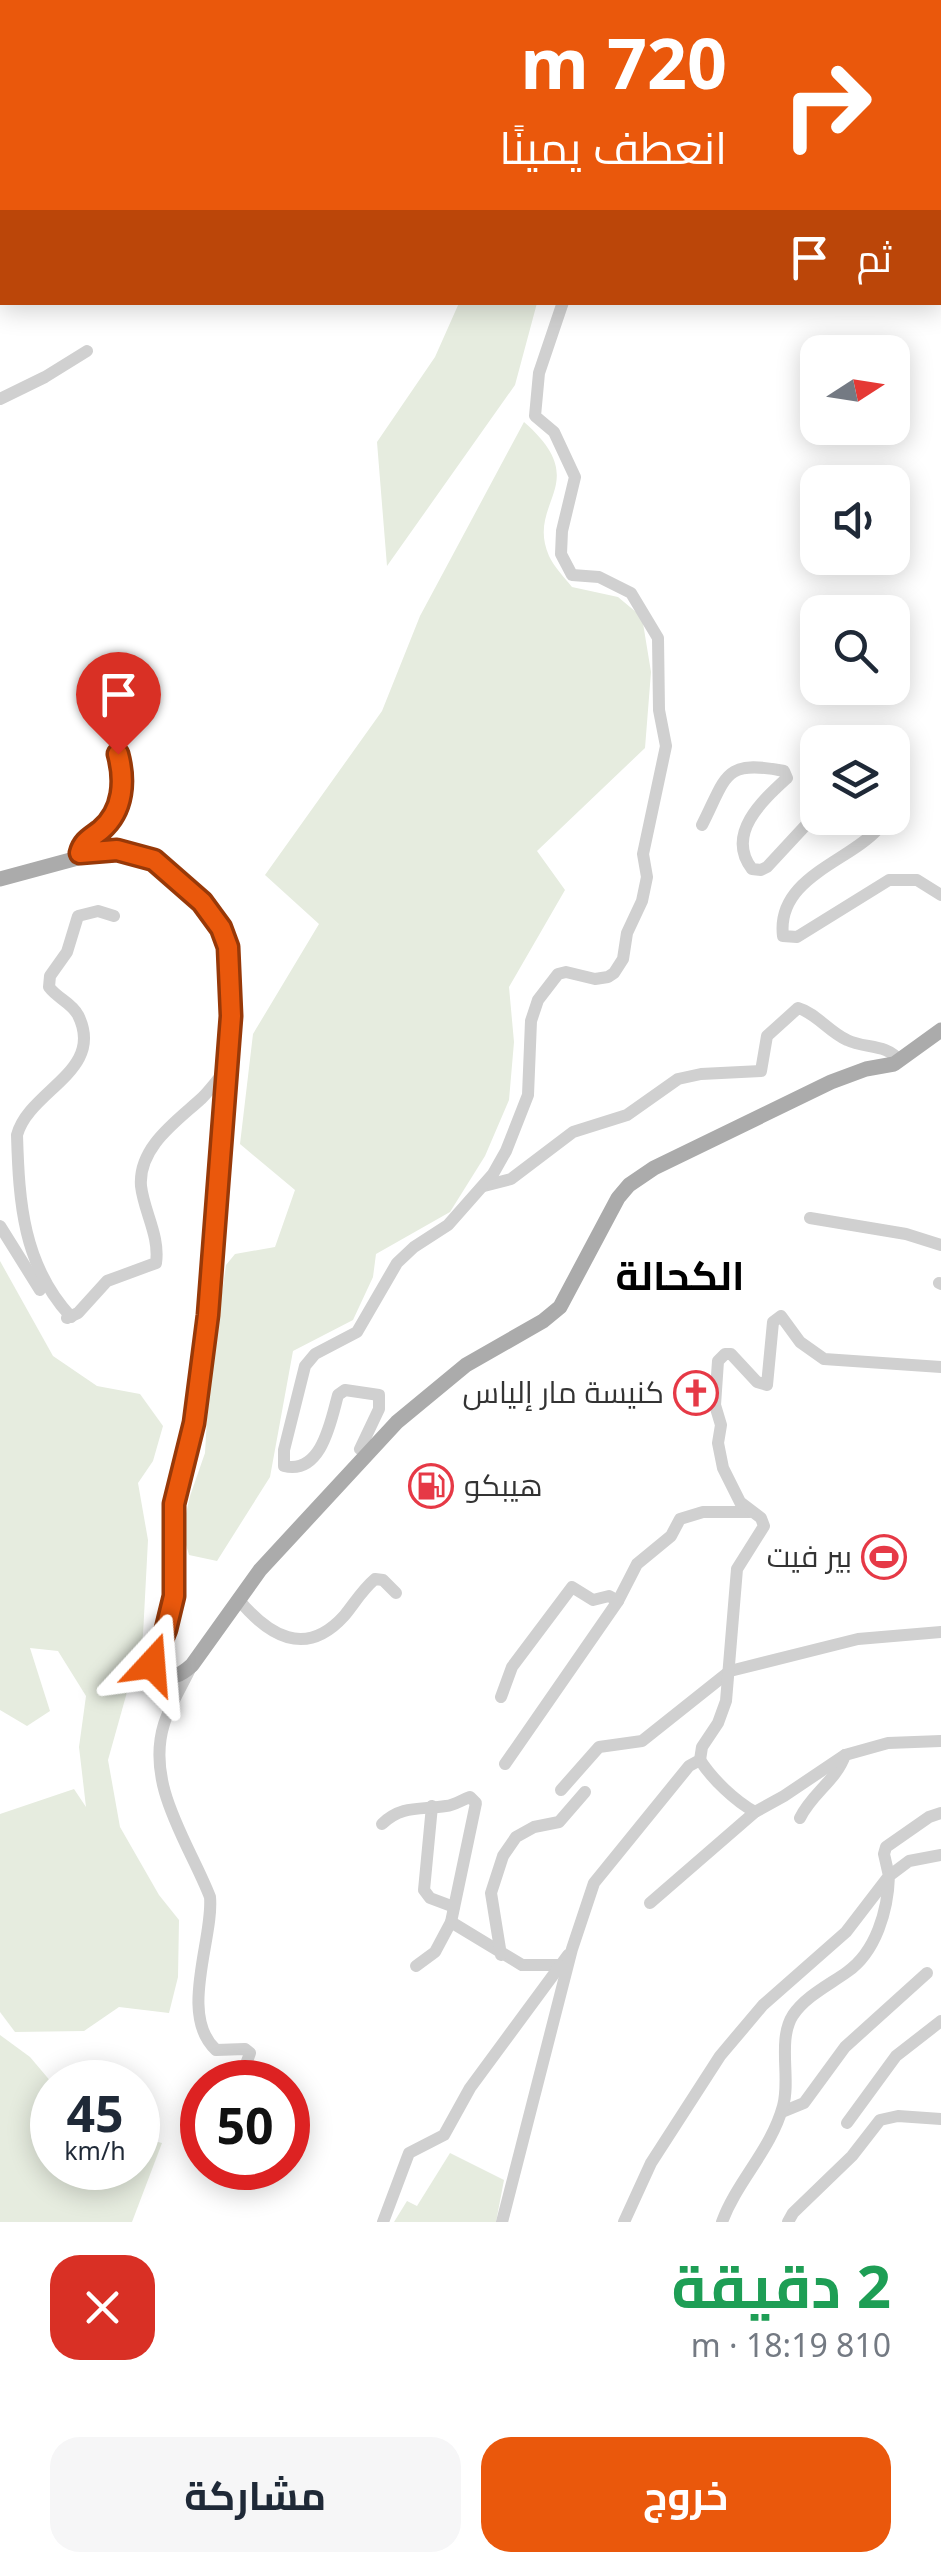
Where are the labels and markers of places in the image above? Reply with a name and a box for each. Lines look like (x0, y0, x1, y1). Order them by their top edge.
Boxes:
pin (76, 652, 161, 755)
church icon: كنيسة مار إلياس (673, 1370, 719, 1416)
place label: كنيسة مار إلياس (463, 1371, 664, 1412)
fuel station icon: هيبكو (408, 1463, 454, 1509)
place label: هيبكو (464, 1464, 543, 1505)
sports icon: بير فيت (861, 1534, 907, 1580)
place label: بير فيت (767, 1535, 852, 1576)

